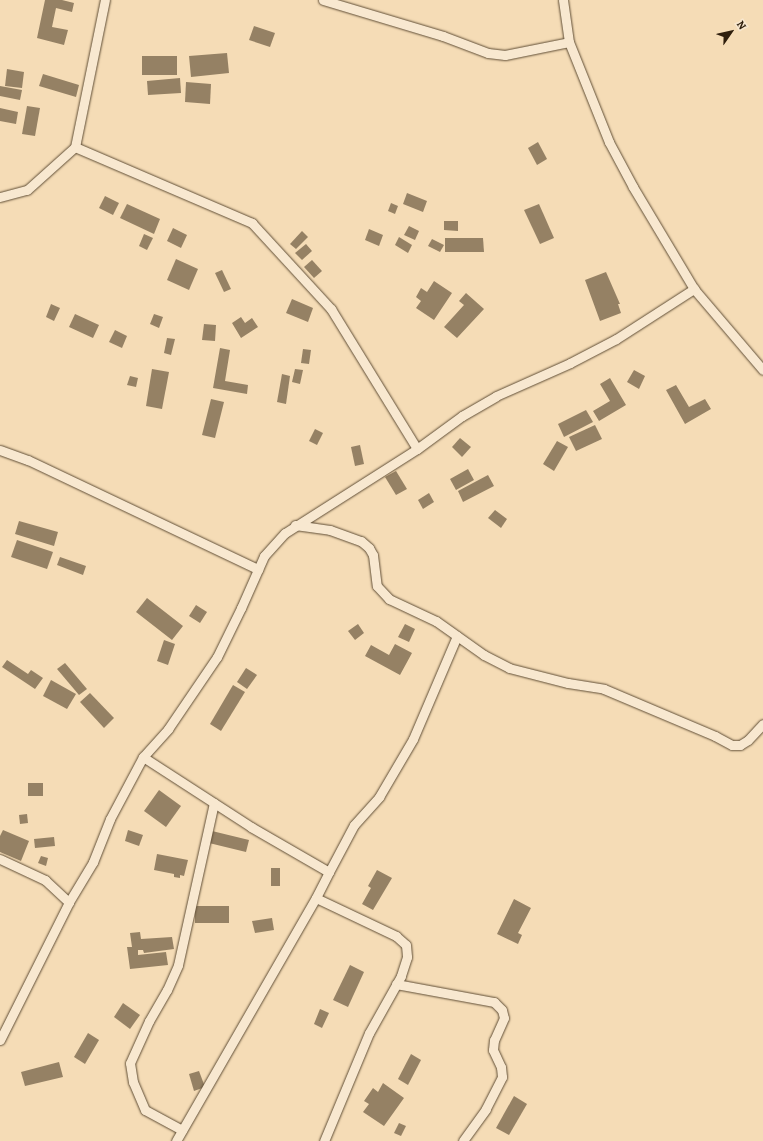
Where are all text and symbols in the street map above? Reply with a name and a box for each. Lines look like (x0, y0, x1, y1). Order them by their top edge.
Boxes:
north arrow (711, 12, 751, 52)
text: N (733, 17, 750, 33)

